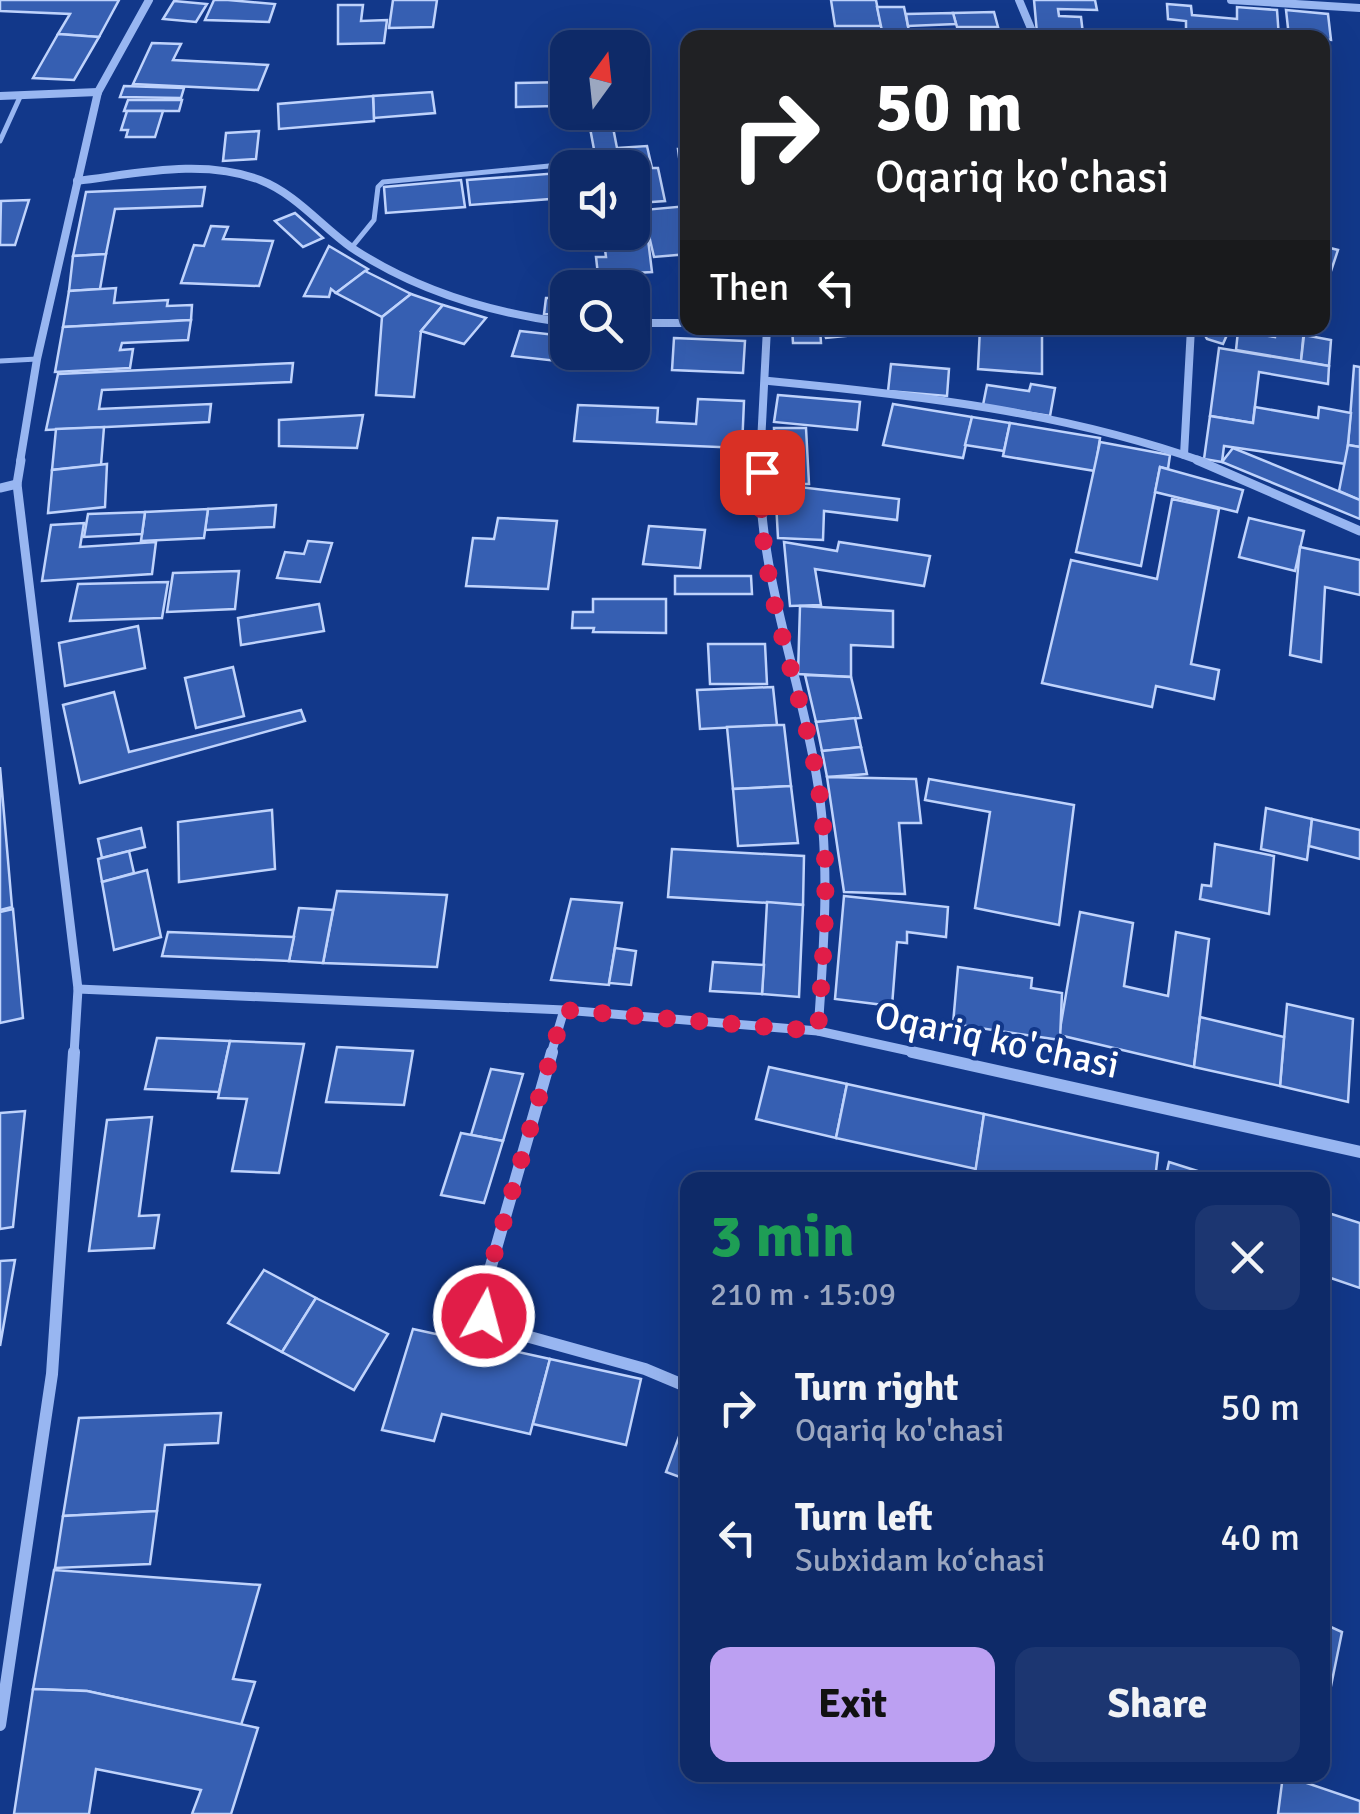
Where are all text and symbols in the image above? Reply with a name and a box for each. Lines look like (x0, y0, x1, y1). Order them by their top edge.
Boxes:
north arrow (550, 30, 650, 130)
map controls (550, 30, 650, 370)
text: 50 m (875, 64, 1023, 150)
icon: right (710, 70, 840, 200)
button: sound (550, 150, 650, 250)
text: Oqariq ko'chasi (875, 150, 1169, 205)
icon: left (809, 260, 864, 315)
text: Then (710, 264, 789, 311)
button: search (550, 270, 650, 370)
pin (720, 430, 805, 515)
icon: arrive (735, 445, 790, 500)
street label: Oqariq ko'chasi (871, 991, 1123, 1089)
text: 3 min (710, 1200, 855, 1274)
button: close (1195, 1205, 1300, 1310)
position arrow (432, 1264, 536, 1368)
text: 210 m · 15:09 (710, 1275, 896, 1314)
text: Turn right (795, 1364, 959, 1411)
icon: right (710, 1380, 765, 1435)
text: 50 m (1220, 1384, 1300, 1431)
text: Oqariq ko'chasi (795, 1411, 1004, 1450)
text: Turn left (795, 1494, 933, 1541)
icon: left (710, 1510, 765, 1565)
text: 40 m (1220, 1514, 1300, 1561)
text: Subxidam koʻchasi (795, 1541, 1045, 1580)
button: Exit (710, 1647, 995, 1762)
button: Share (1015, 1647, 1300, 1762)

